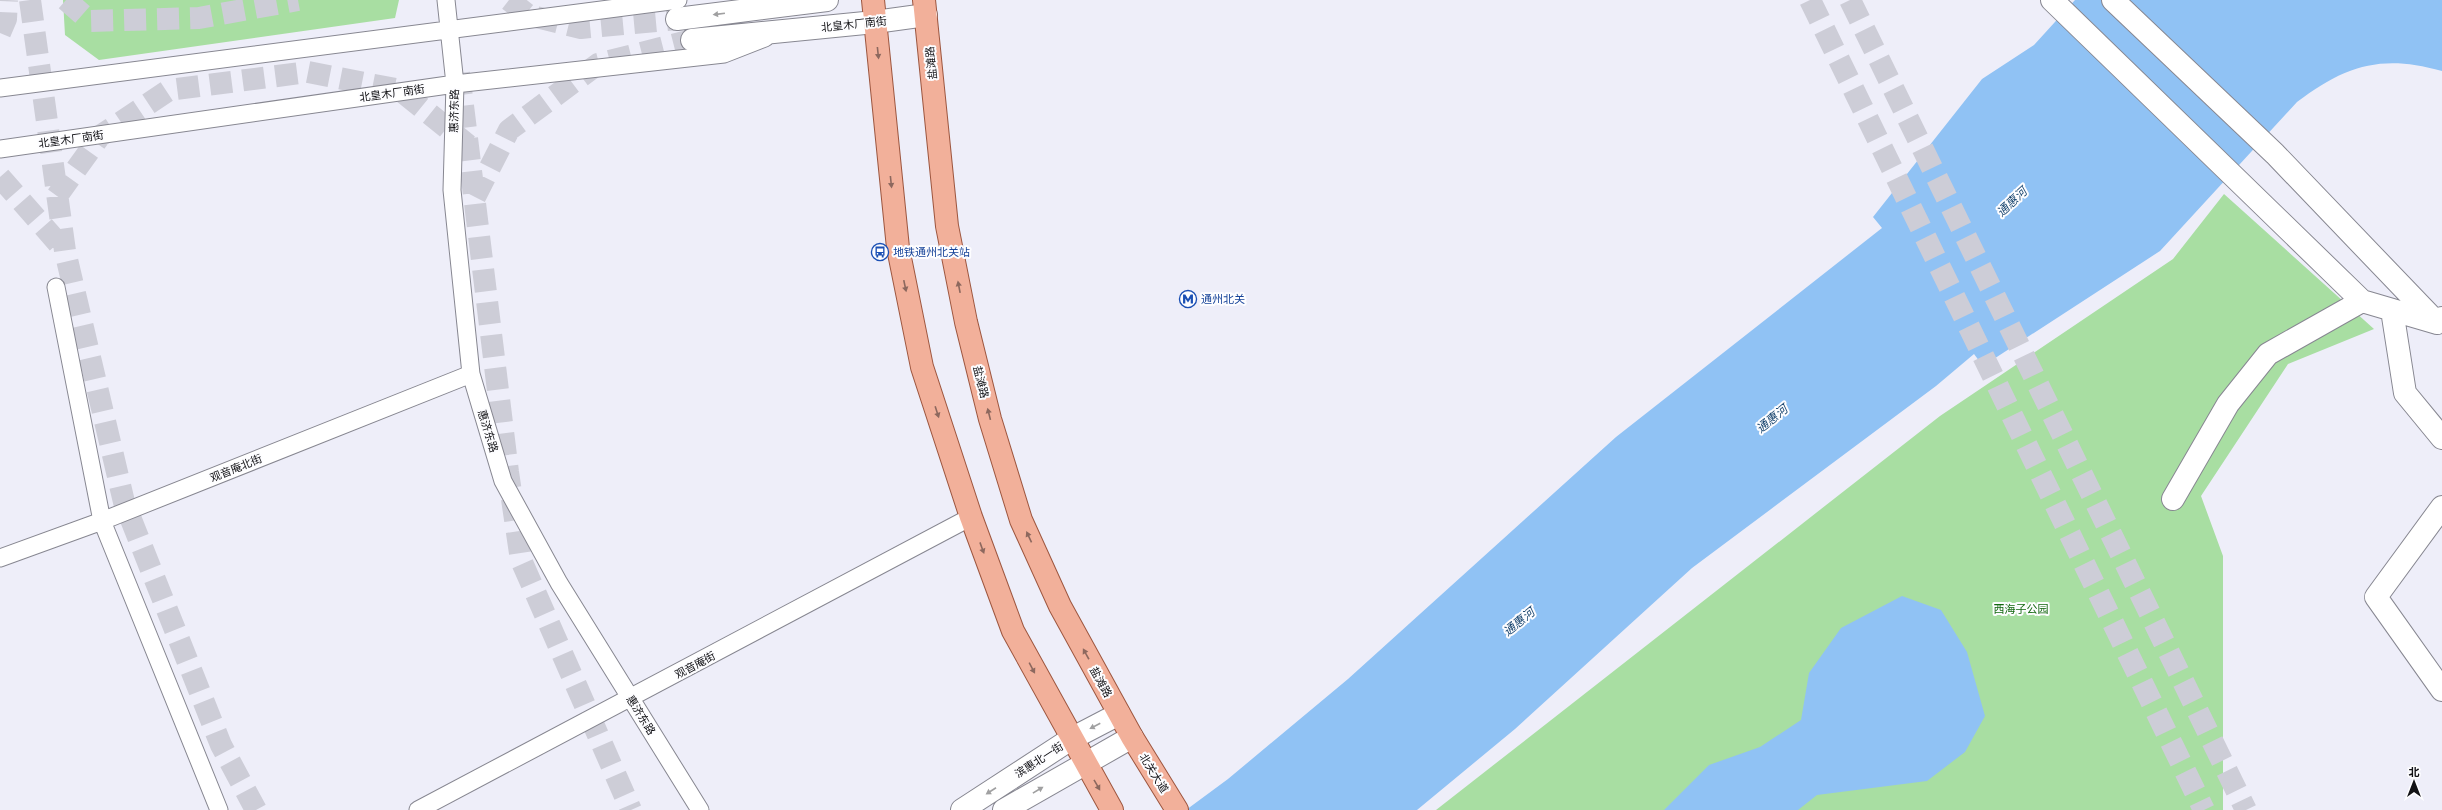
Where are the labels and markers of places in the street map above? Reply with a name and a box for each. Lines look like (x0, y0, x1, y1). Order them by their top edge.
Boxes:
bus stop icon: 地铁通州北关站 (870, 242, 890, 262)
place label: 地铁通州北关站 (893, 245, 970, 259)
metro station icon: 通州北关 (1178, 289, 1198, 309)
place label: 通州北关 (1201, 292, 1245, 306)

